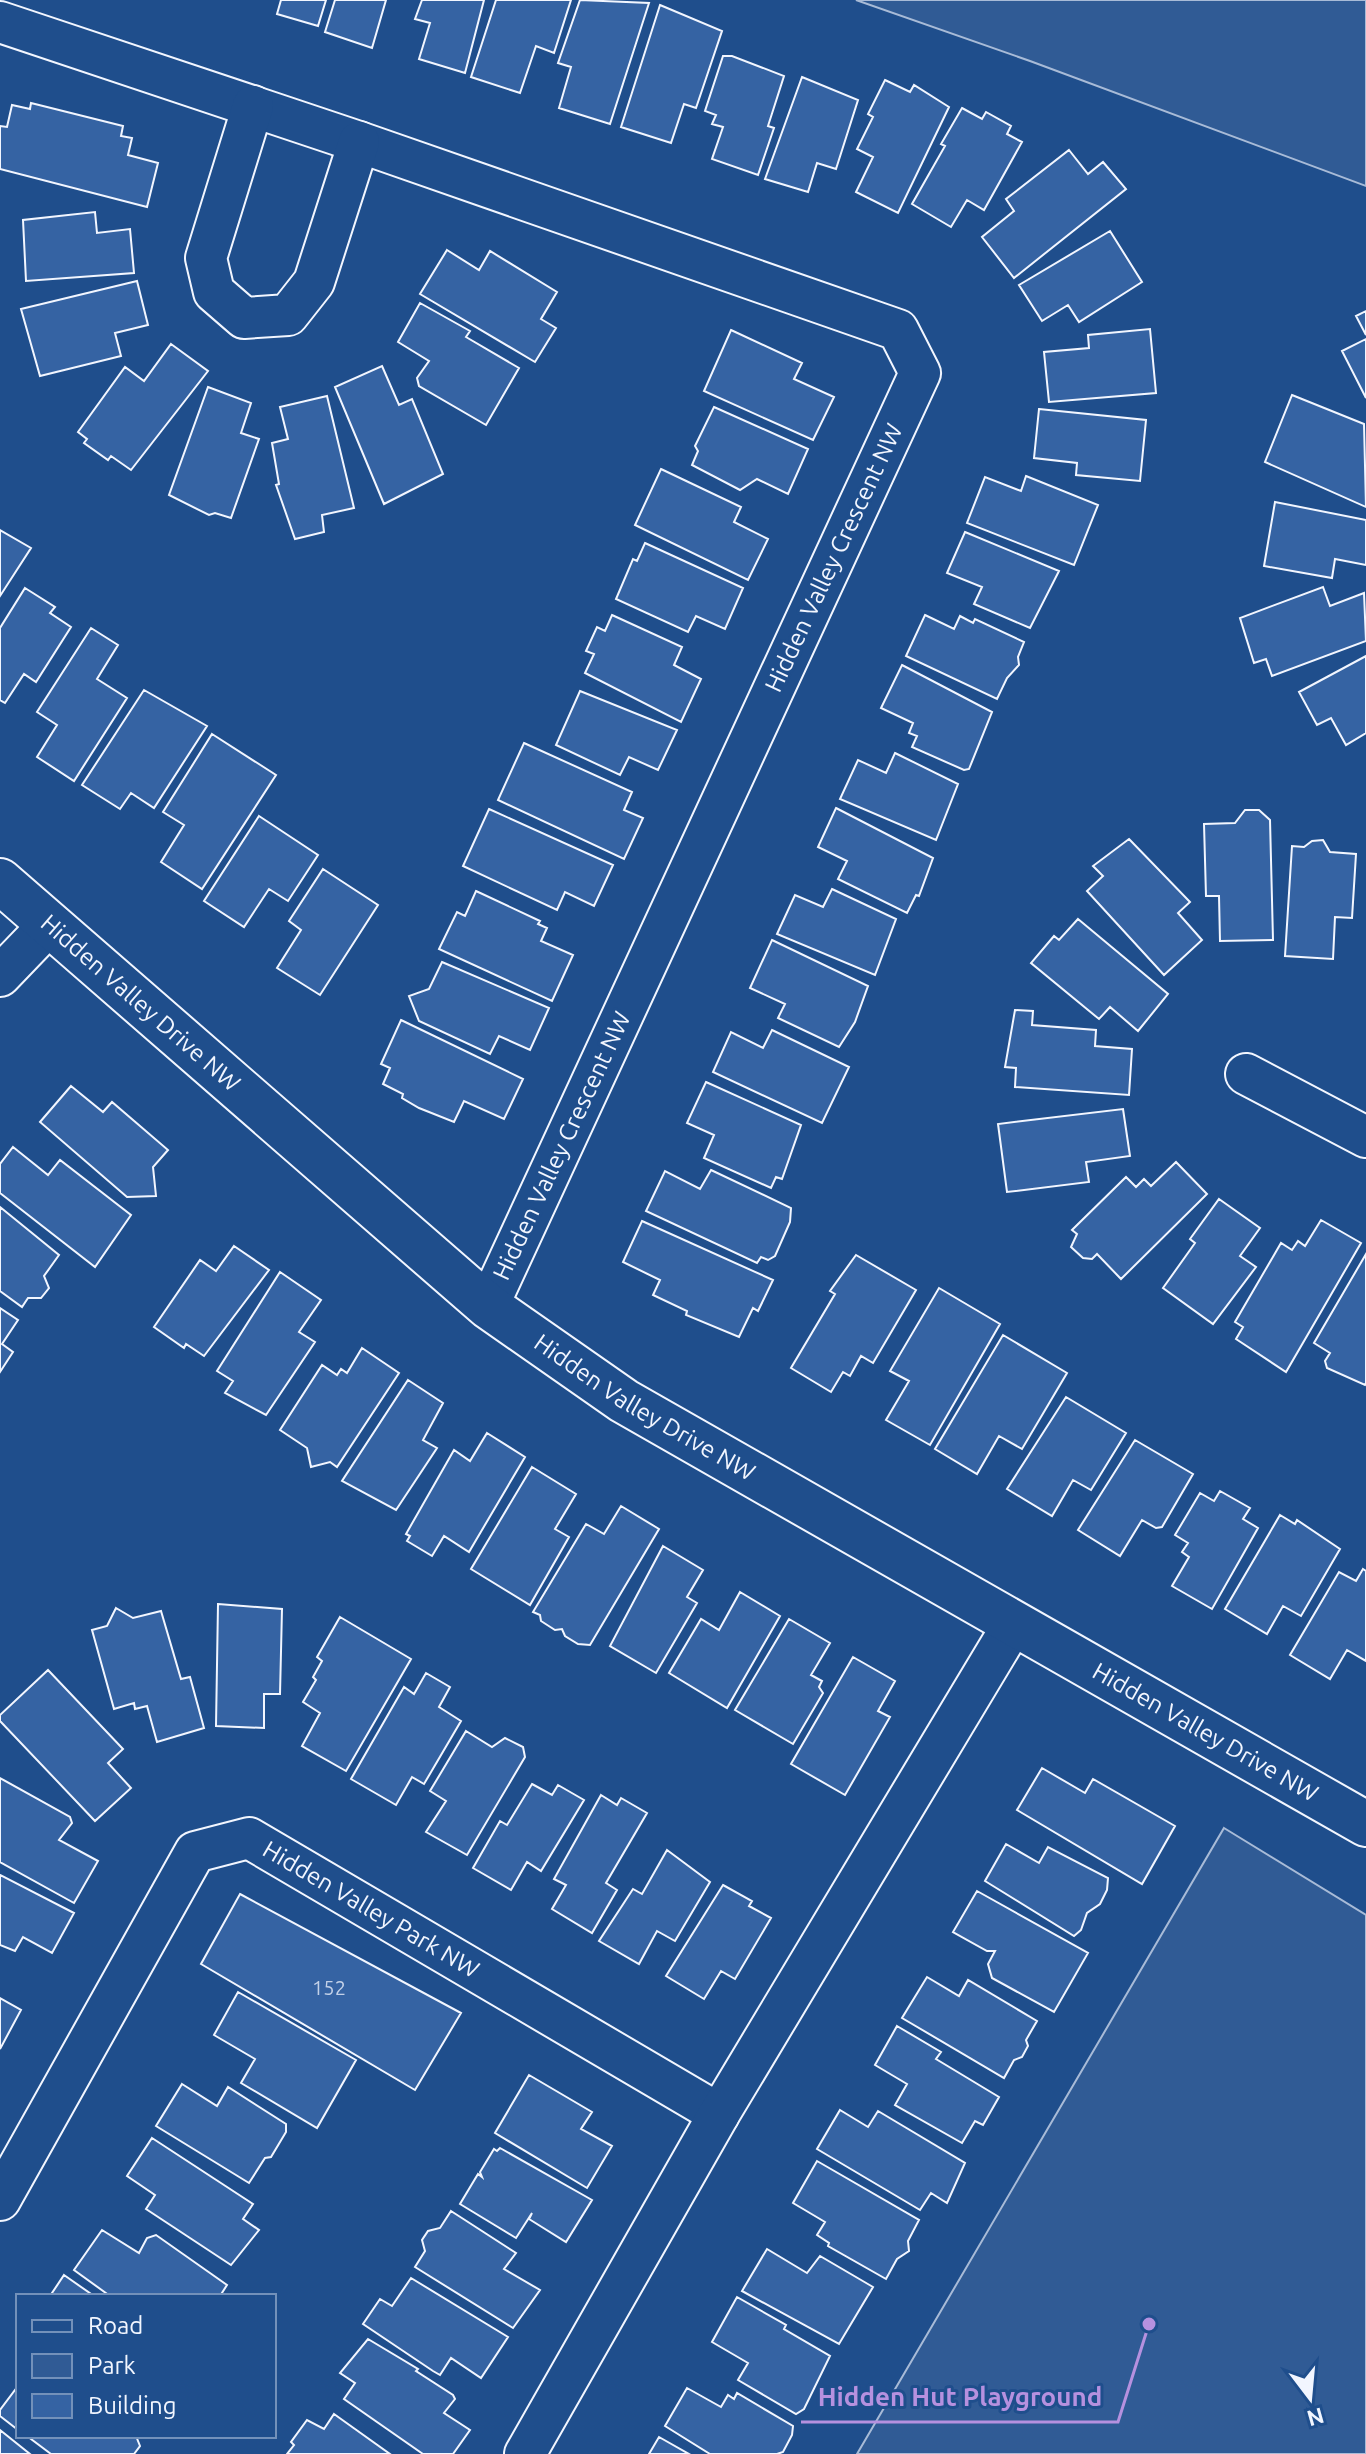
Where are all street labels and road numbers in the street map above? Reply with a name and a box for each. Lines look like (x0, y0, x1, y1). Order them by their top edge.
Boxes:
street label: Hidden Valley Crescent NW (759, 419, 908, 696)
street label: Hidden Valley Drive NW (36, 909, 246, 1097)
street label: Hidden Valley Crescent NW (487, 1007, 636, 1284)
street label: Hidden Valley Drive NW (529, 1329, 760, 1486)
street label: Hidden Valley Drive NW (1088, 1657, 1323, 1807)
street label: Hidden Valley Park NW (258, 1835, 484, 1983)

